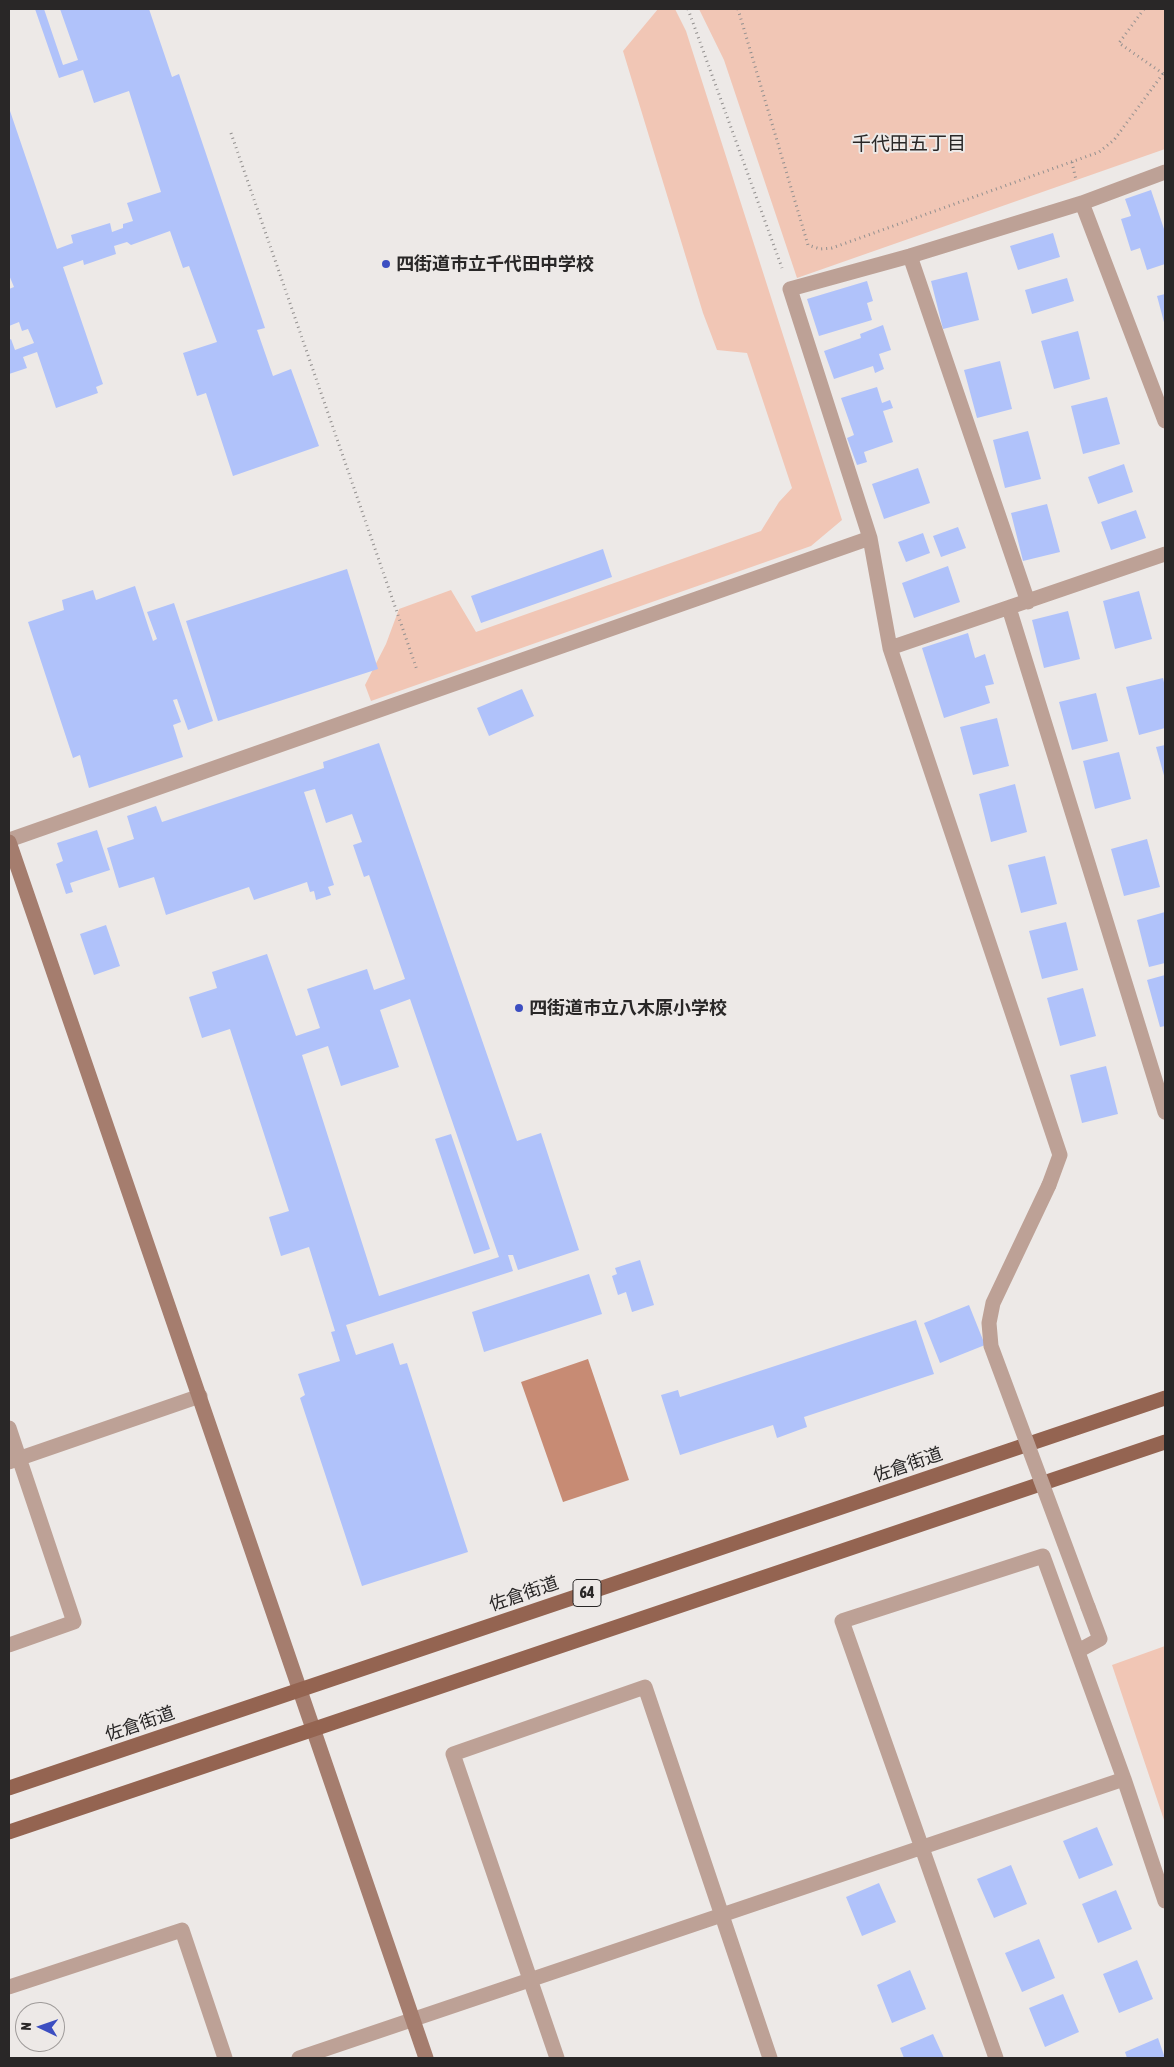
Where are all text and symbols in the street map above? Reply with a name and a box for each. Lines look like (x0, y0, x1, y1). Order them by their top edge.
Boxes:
district label: 千代田五丁目 (852, 133, 966, 155)
place label: 四街道市立千代田中学校 (396, 253, 594, 275)
marker: 四街道市立千代田中学校 (380, 258, 392, 270)
place label: 四街道市立八木原小学校 (529, 997, 727, 1019)
marker: 四街道市立八木原小学校 (513, 1002, 525, 1014)
street label: 佐倉街道 (870, 1443, 946, 1487)
street label: 佐倉街道 (486, 1572, 562, 1616)
road number: 64 (573, 1580, 601, 1606)
street label: 佐倉街道 (102, 1702, 178, 1746)
north arrow (15, 2002, 65, 2052)
text: N (18, 2022, 34, 2031)

